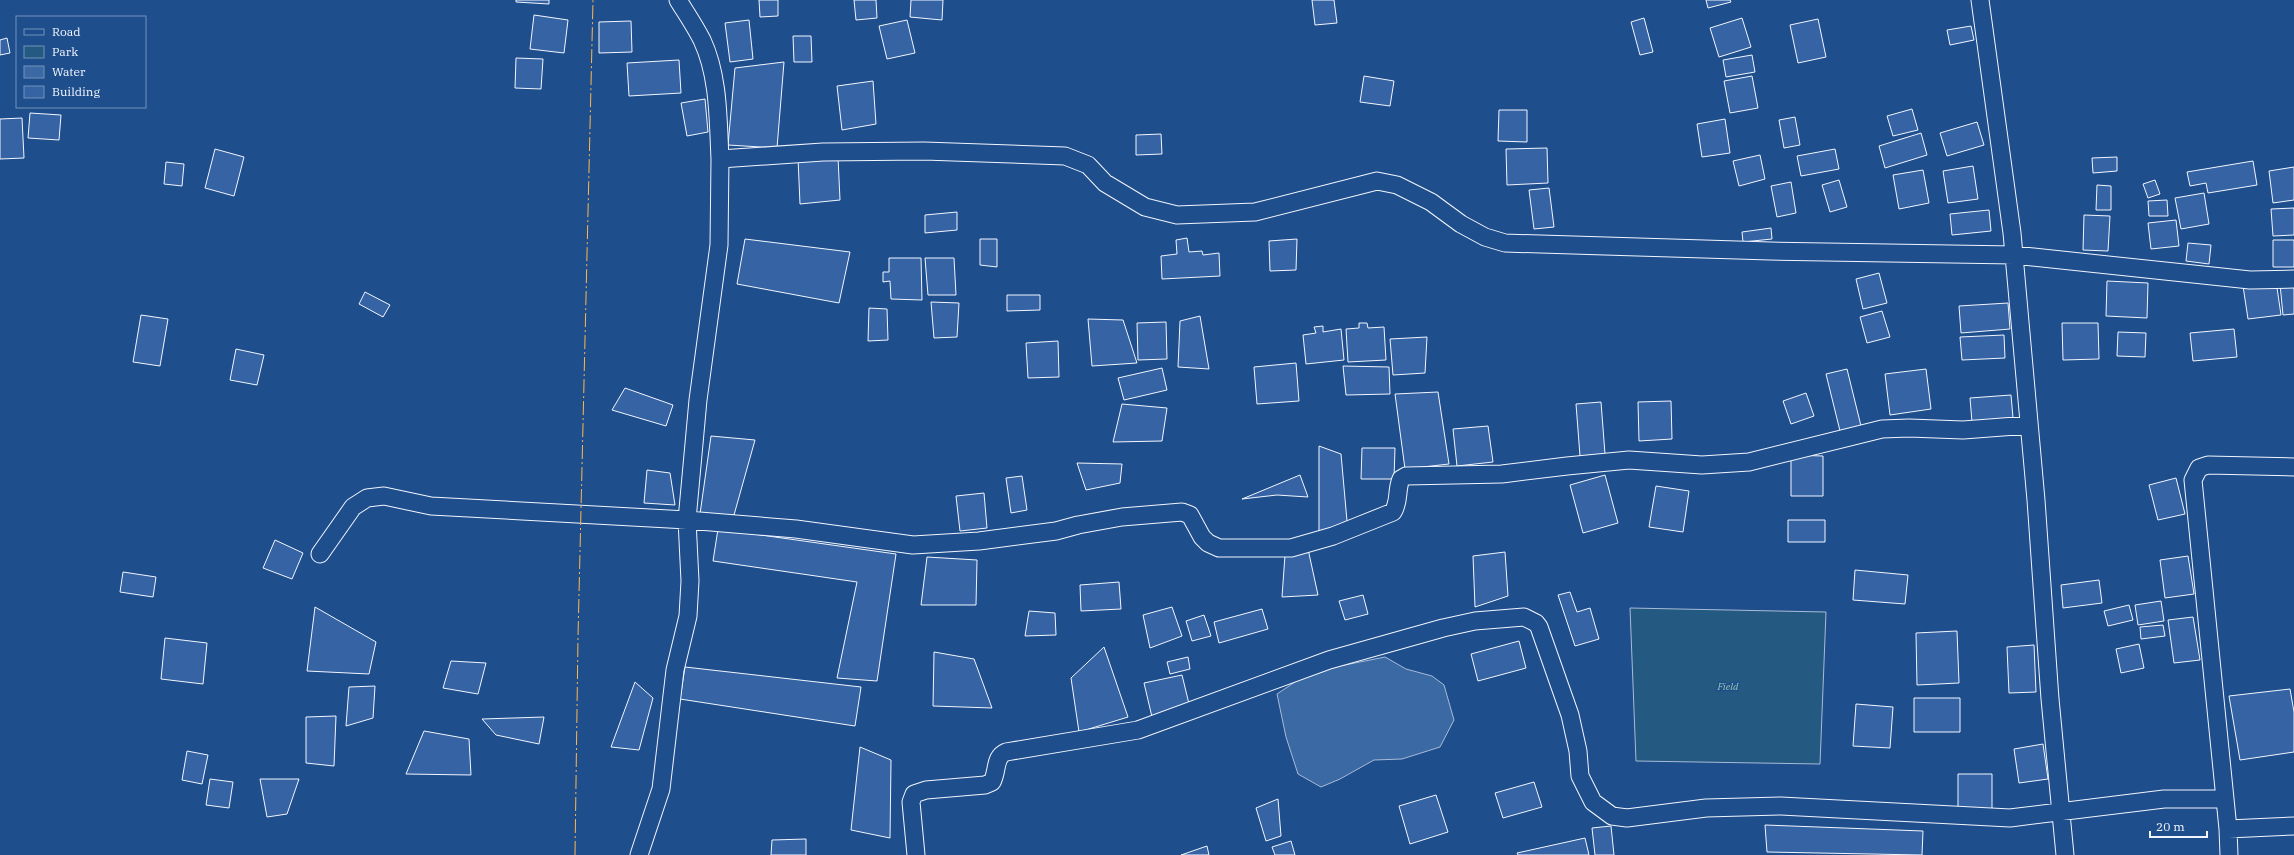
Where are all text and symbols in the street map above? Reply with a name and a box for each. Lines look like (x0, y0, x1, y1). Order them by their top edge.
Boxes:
legend (16, 16, 146, 108)
text: Road (52, 24, 81, 39)
text: Park (52, 44, 78, 59)
text: Water (52, 64, 86, 79)
text: Building (52, 84, 100, 99)
park label: Field (1716, 680, 1739, 693)
scale bar (2150, 813, 2207, 839)
text: 20 m (2156, 819, 2185, 834)

